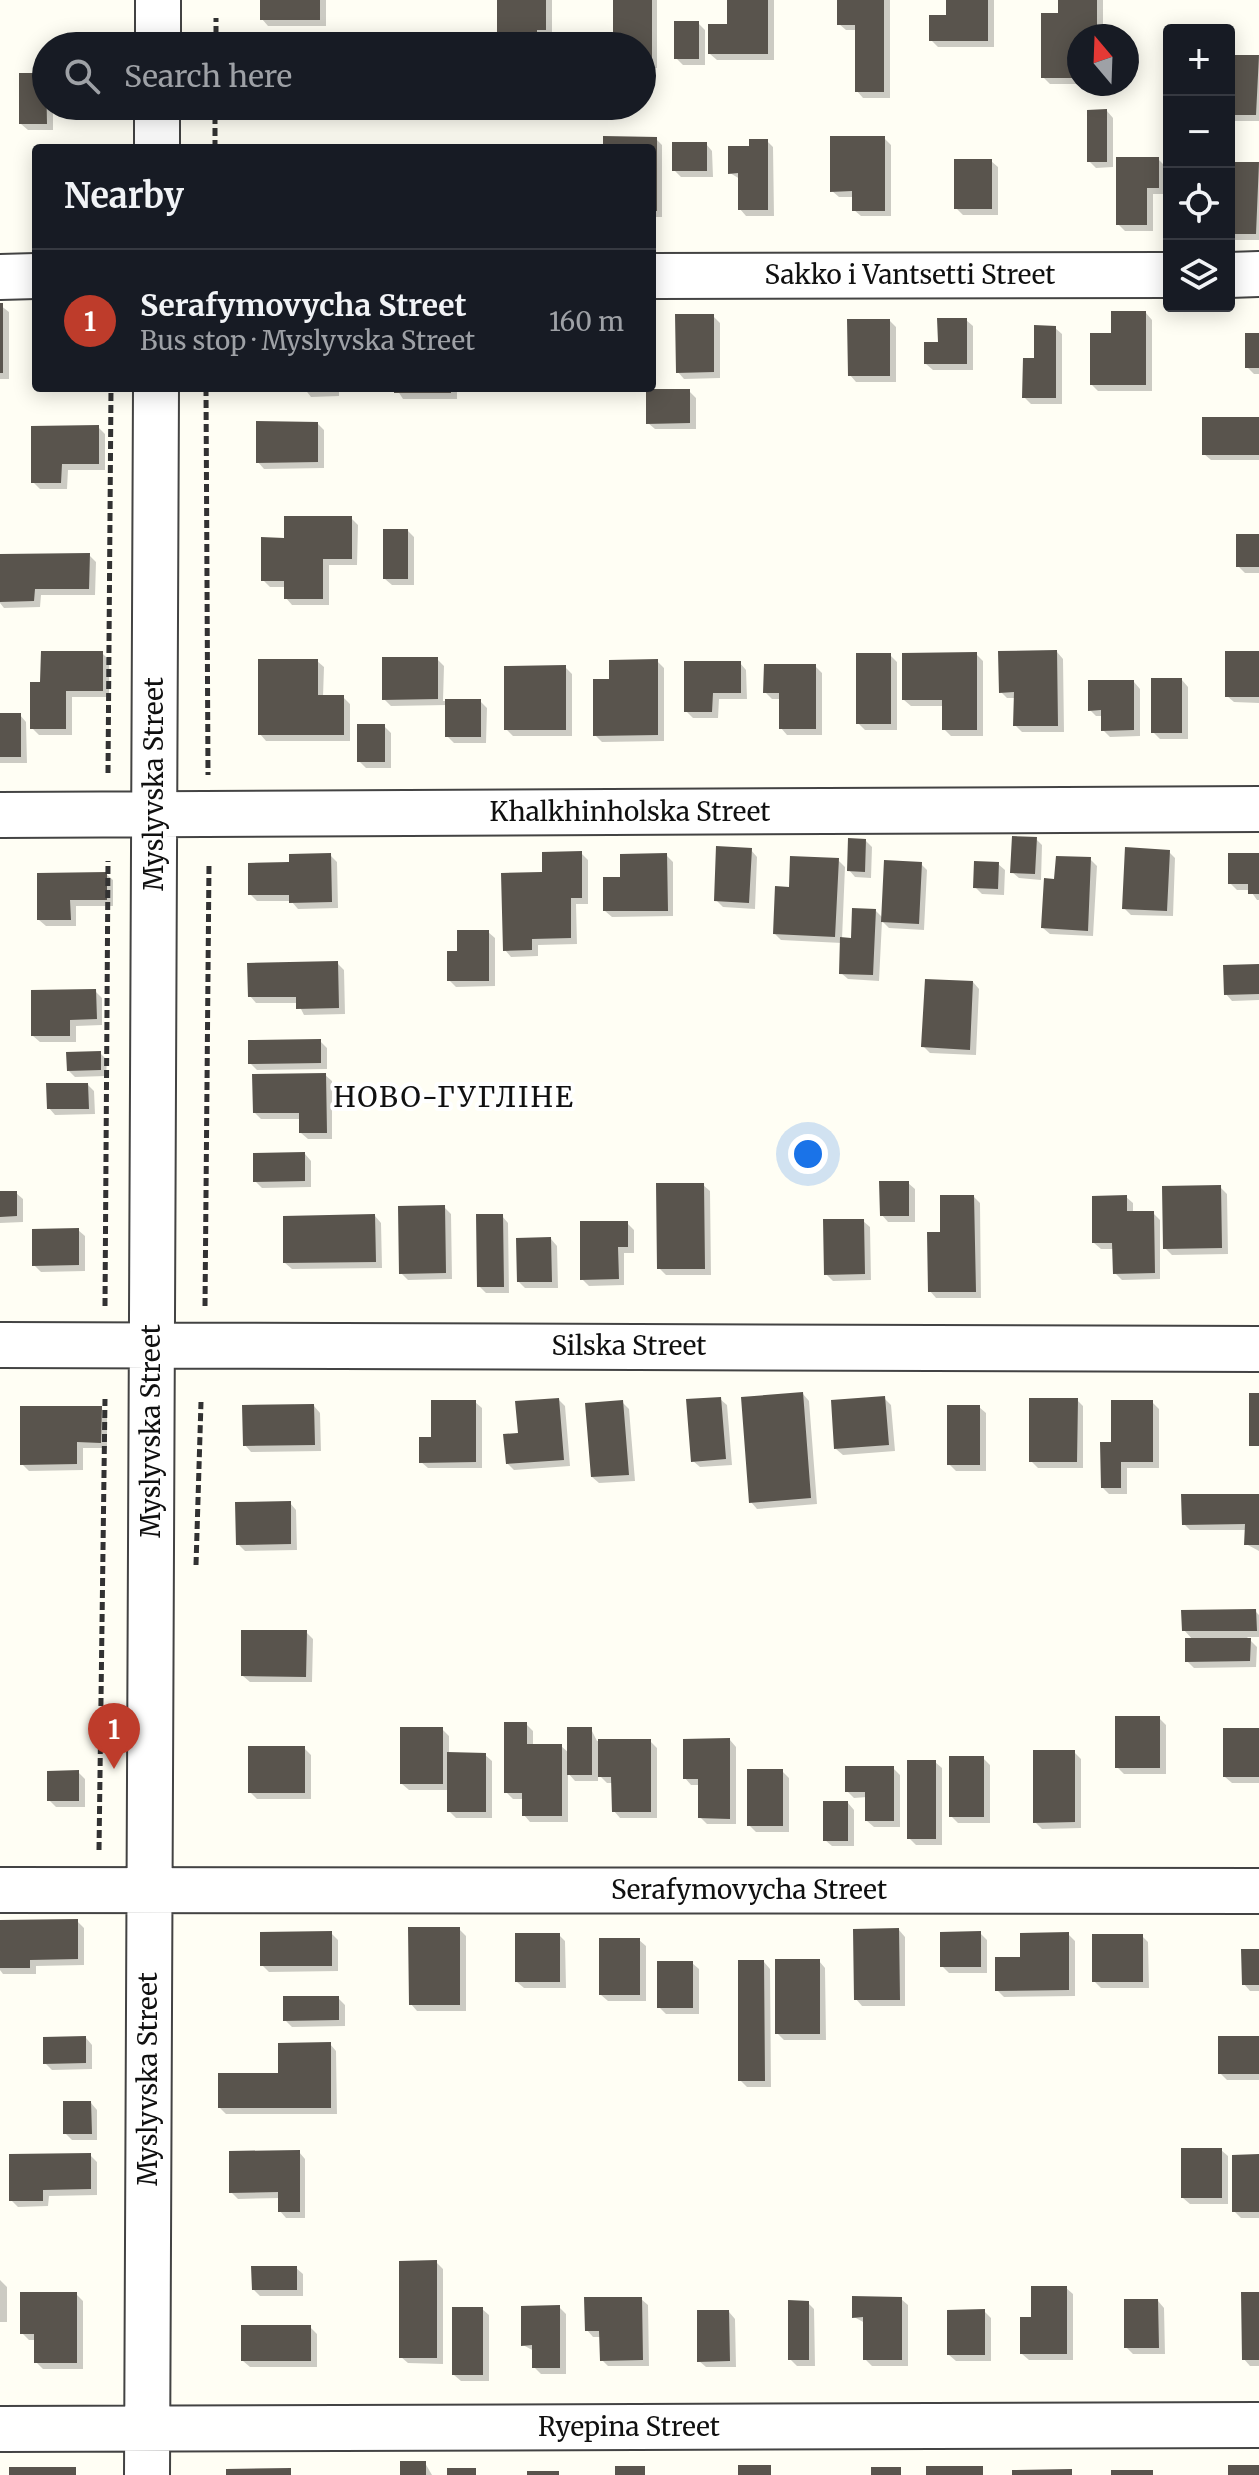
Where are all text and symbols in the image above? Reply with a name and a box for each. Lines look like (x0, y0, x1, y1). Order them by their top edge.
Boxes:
north arrow (1067, 24, 1139, 96)
map controls (1163, 24, 1235, 312)
button: + (1163, 24, 1235, 96)
search box (32, 32, 656, 120)
icon: search (60, 54, 104, 98)
text: Search here (124, 57, 292, 95)
button: − (1163, 96, 1235, 168)
button: locate (1163, 168, 1235, 240)
text: Nearby (64, 175, 184, 217)
button: layers (1163, 240, 1235, 312)
street label: Sakko i Vantsetti Street (765, 258, 1055, 291)
text: Serafymovycha Street (140, 286, 467, 324)
text: 1 (84, 305, 96, 338)
text: 160 m (549, 305, 624, 338)
text: Bus stop · Myslyvska Street (140, 324, 475, 357)
street label: Myslyvska Street (137, 677, 170, 891)
street label: Khalkhinholska Street (490, 795, 770, 828)
district label: НОВО-ГУГЛІНЕ (333, 1079, 575, 1115)
your location (788, 1134, 828, 1174)
street label: Myslyvska Street (134, 1324, 167, 1538)
street label: Silska Street (552, 1329, 706, 1362)
pin: 1 (88, 1703, 140, 1769)
street label: Serafymovycha Street (611, 1873, 887, 1906)
street label: Myslyvska Street (131, 1972, 164, 2186)
street label: Ryepina Street (538, 2410, 720, 2443)

